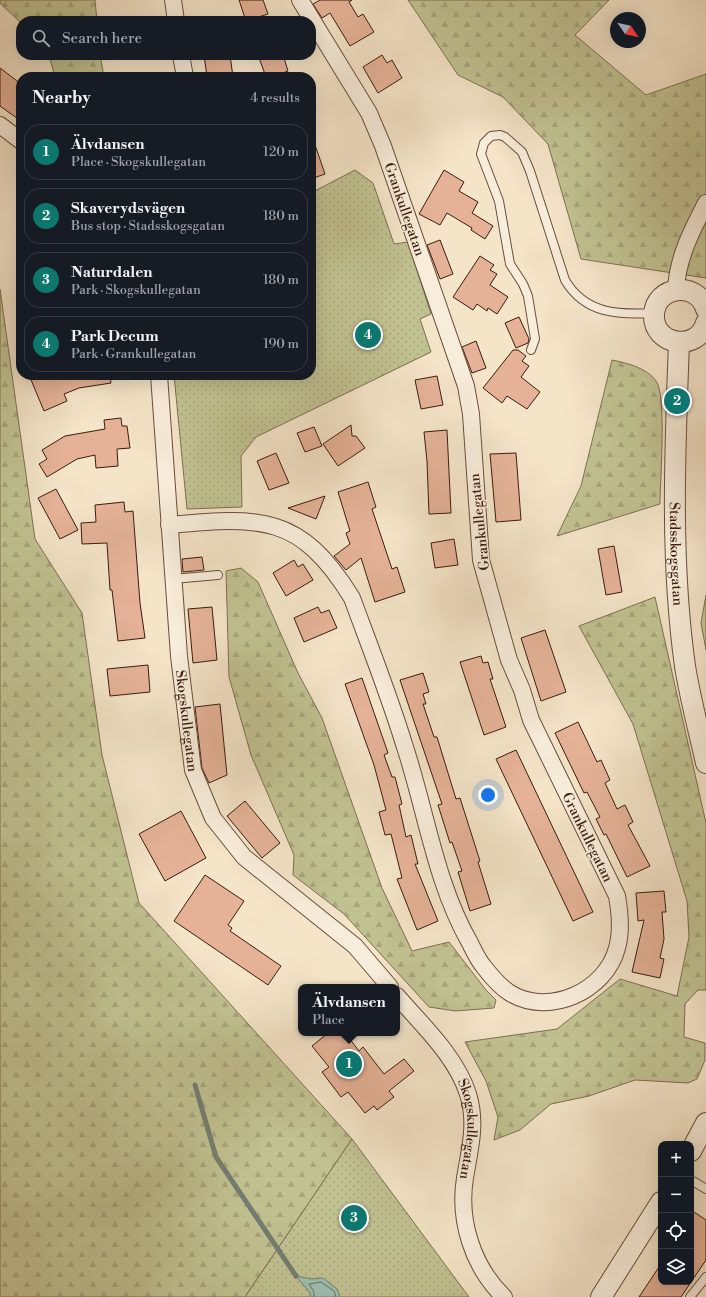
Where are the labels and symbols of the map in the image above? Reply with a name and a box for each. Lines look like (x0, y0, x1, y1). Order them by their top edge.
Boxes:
north arrow (610, 12, 646, 48)
street label: Grankullegatan (380, 160, 429, 259)
pin: 4 (355, 320, 381, 350)
pin: 2 (664, 386, 690, 416)
street label: Grankullegatan (466, 472, 494, 571)
street label: Stadsskogsgatan (665, 502, 687, 607)
street label: Skogskullegatan (171, 669, 201, 774)
your location (478, 785, 498, 805)
street label: Grankullegatan (558, 790, 617, 886)
pin: 1 (336, 1049, 362, 1079)
street label: Skogskullegatan (453, 1076, 480, 1181)
pin: 3 (341, 1203, 367, 1233)

